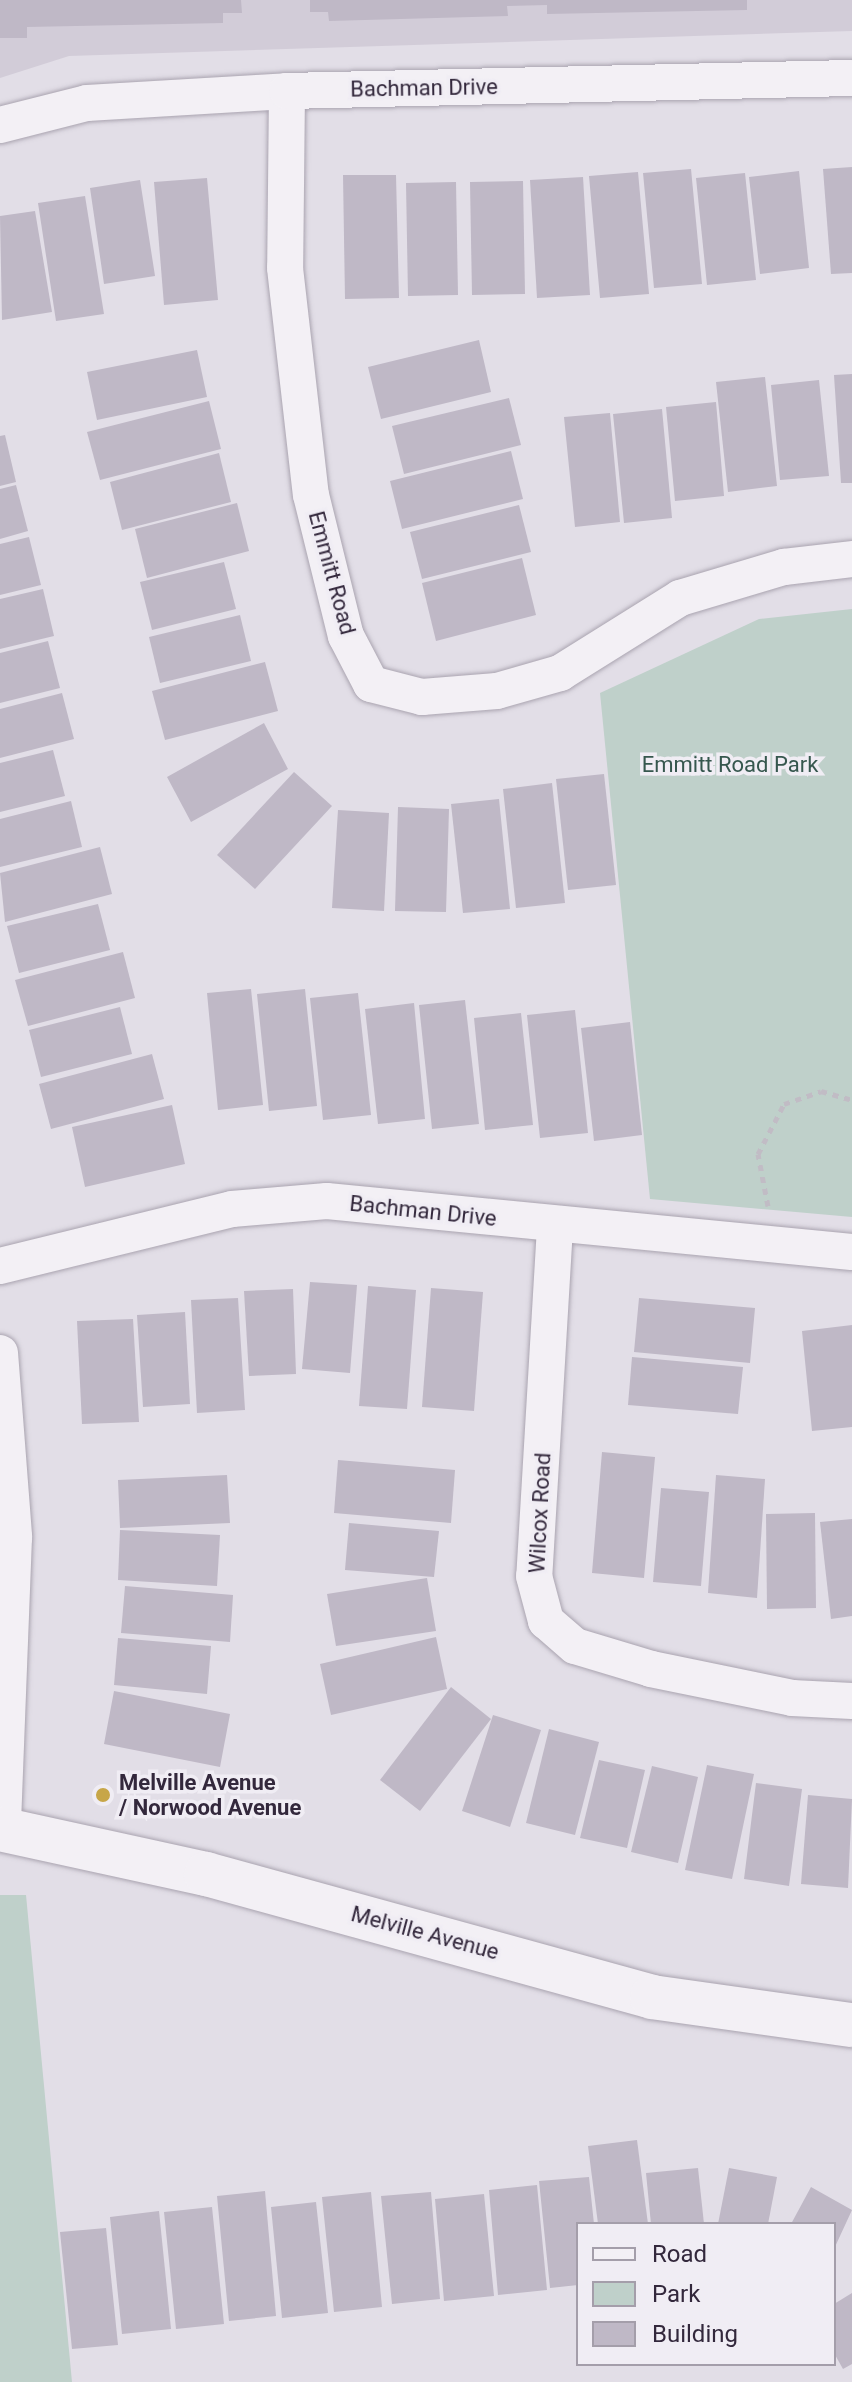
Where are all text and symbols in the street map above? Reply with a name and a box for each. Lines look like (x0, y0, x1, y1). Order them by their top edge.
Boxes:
street label: Bachman Drive (350, 74, 498, 102)
street label: Emmitt Road (303, 508, 361, 638)
park label: Emmitt Road Park (642, 752, 818, 778)
street label: Bachman Drive (348, 1190, 498, 1232)
street label: Wilcox Road (524, 1452, 556, 1574)
place label: Melville Avenue / Norwood Avenue (119, 1769, 301, 1820)
marker: Melville Avenue / Norwood Avenue (94, 1786, 112, 1804)
street label: Melville Avenue (348, 1901, 502, 1965)
legend (576, 2222, 836, 2366)
text: Road (652, 2240, 707, 2268)
text: Park (652, 2280, 700, 2308)
text: Building (652, 2320, 738, 2348)

